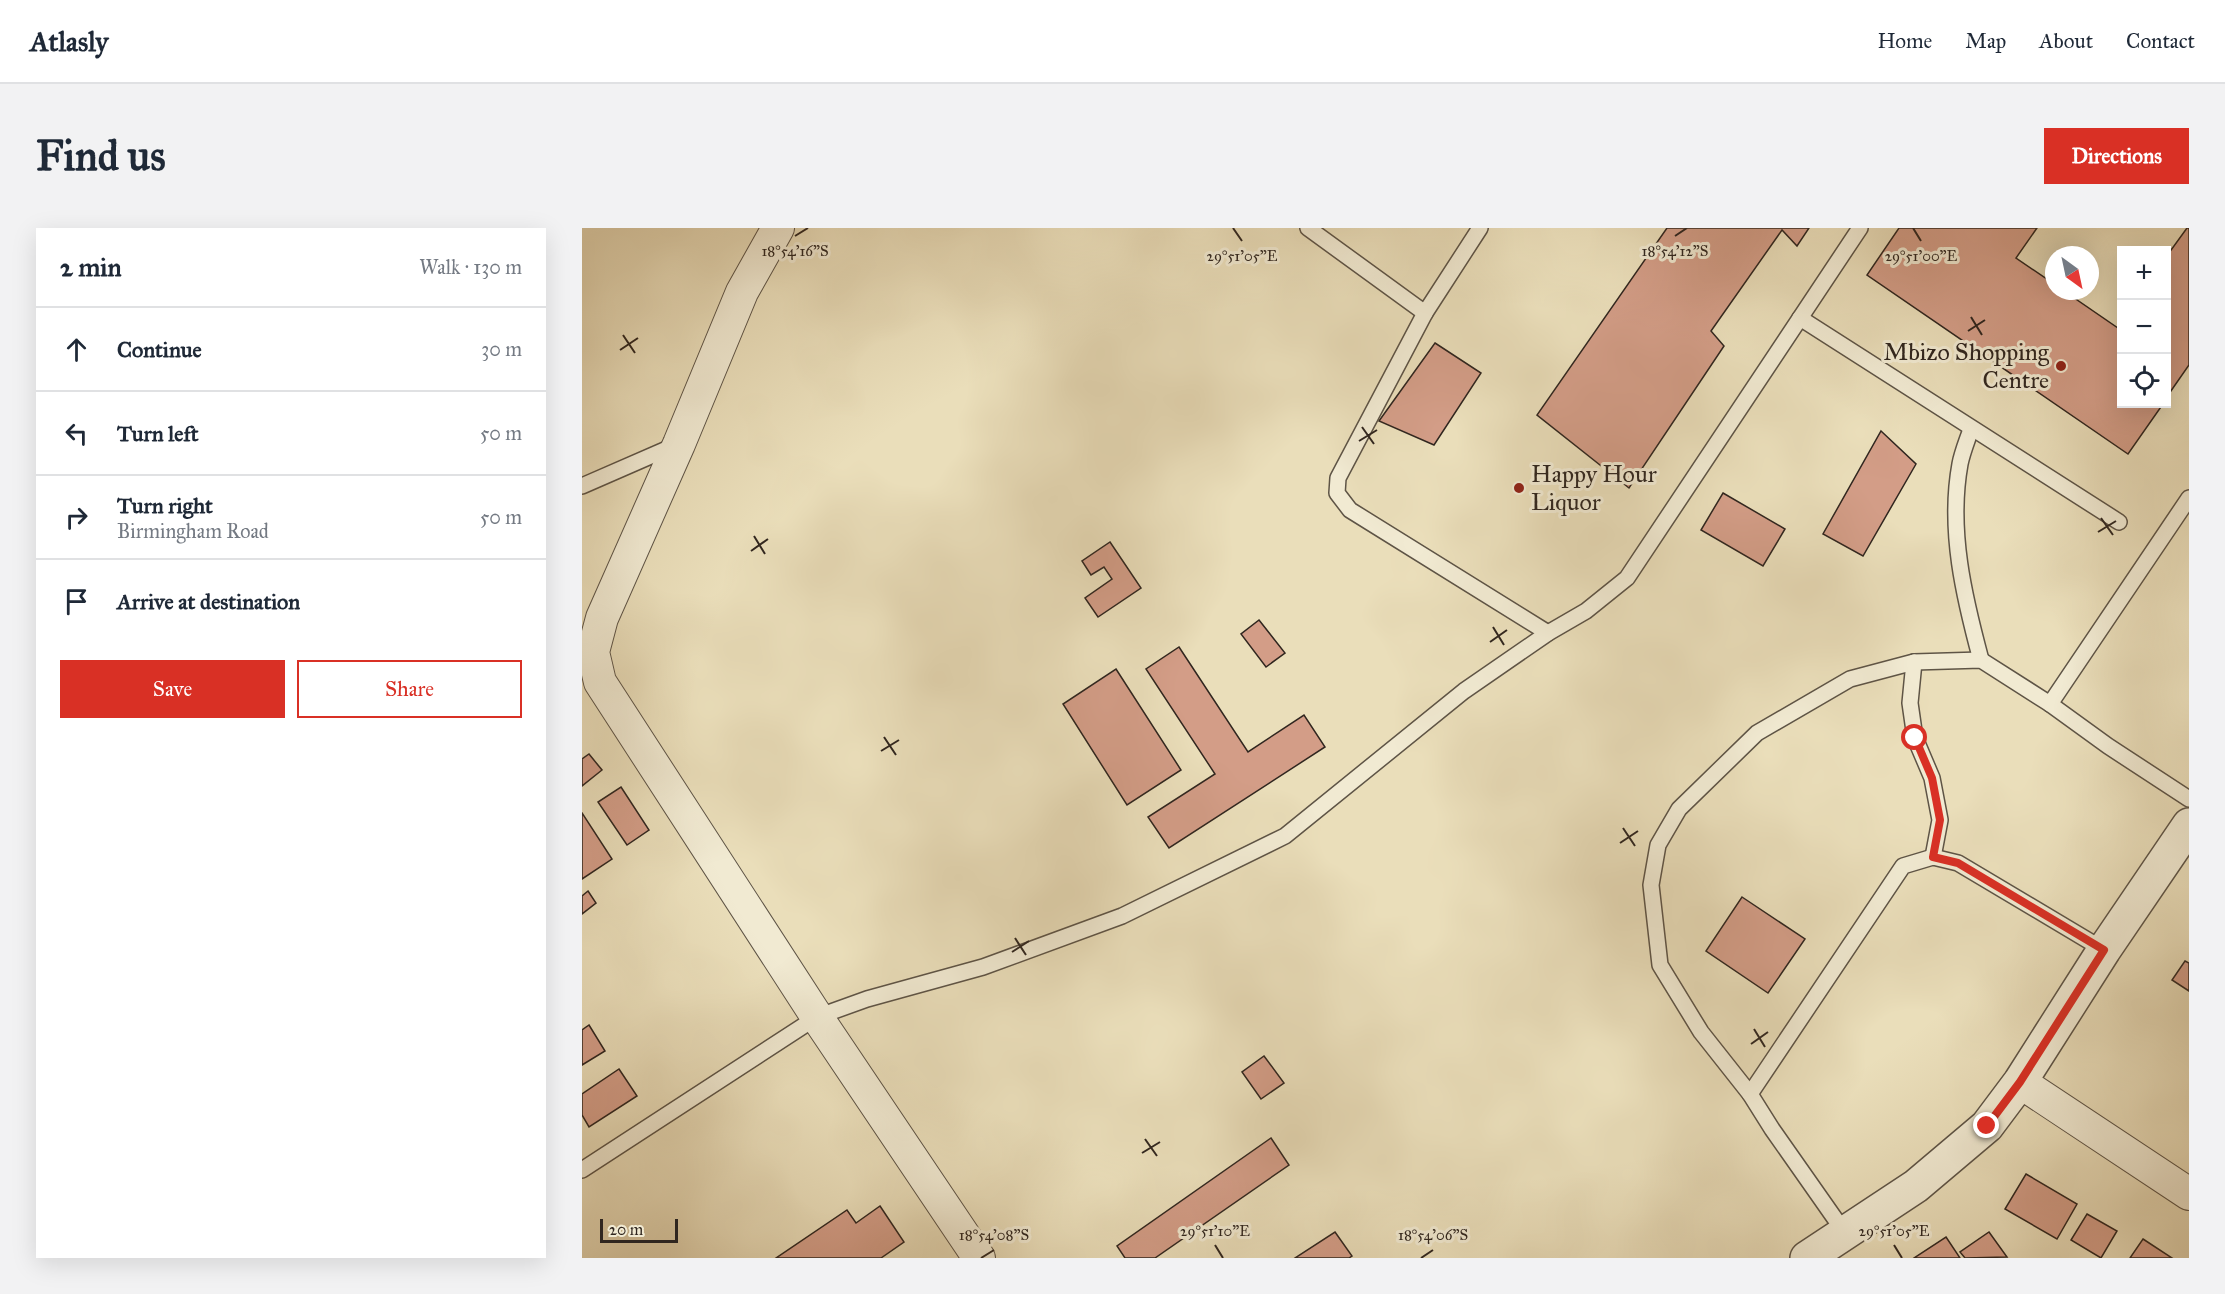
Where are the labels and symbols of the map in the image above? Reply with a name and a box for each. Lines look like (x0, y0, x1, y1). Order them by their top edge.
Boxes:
text: 18°54'16"S (761, 242, 829, 260)
text: 18°54'12"S (1642, 242, 1708, 260)
north arrow (2045, 246, 2099, 300)
text: 29°51'05"E (1207, 247, 1278, 265)
text: 29°51'00"E (1885, 247, 1958, 265)
place label: Mbizo Shopping Centre (1883, 337, 2050, 395)
marker: Mbizo Shopping Centre (2054, 359, 2068, 373)
place label: Happy Hour Liquor (1531, 459, 1657, 517)
marker: Happy Hour Liquor (1512, 481, 1526, 495)
route start (1901, 724, 1927, 750)
route end (1973, 1112, 1999, 1138)
scale bar (600, 1216, 678, 1244)
text: 29°51'10"E (1180, 1222, 1250, 1240)
text: 29°51'05"E (1859, 1222, 1930, 1240)
text: 18°54'08"S (959, 1226, 1029, 1244)
text: 18°54'06"S (1398, 1226, 1468, 1244)

